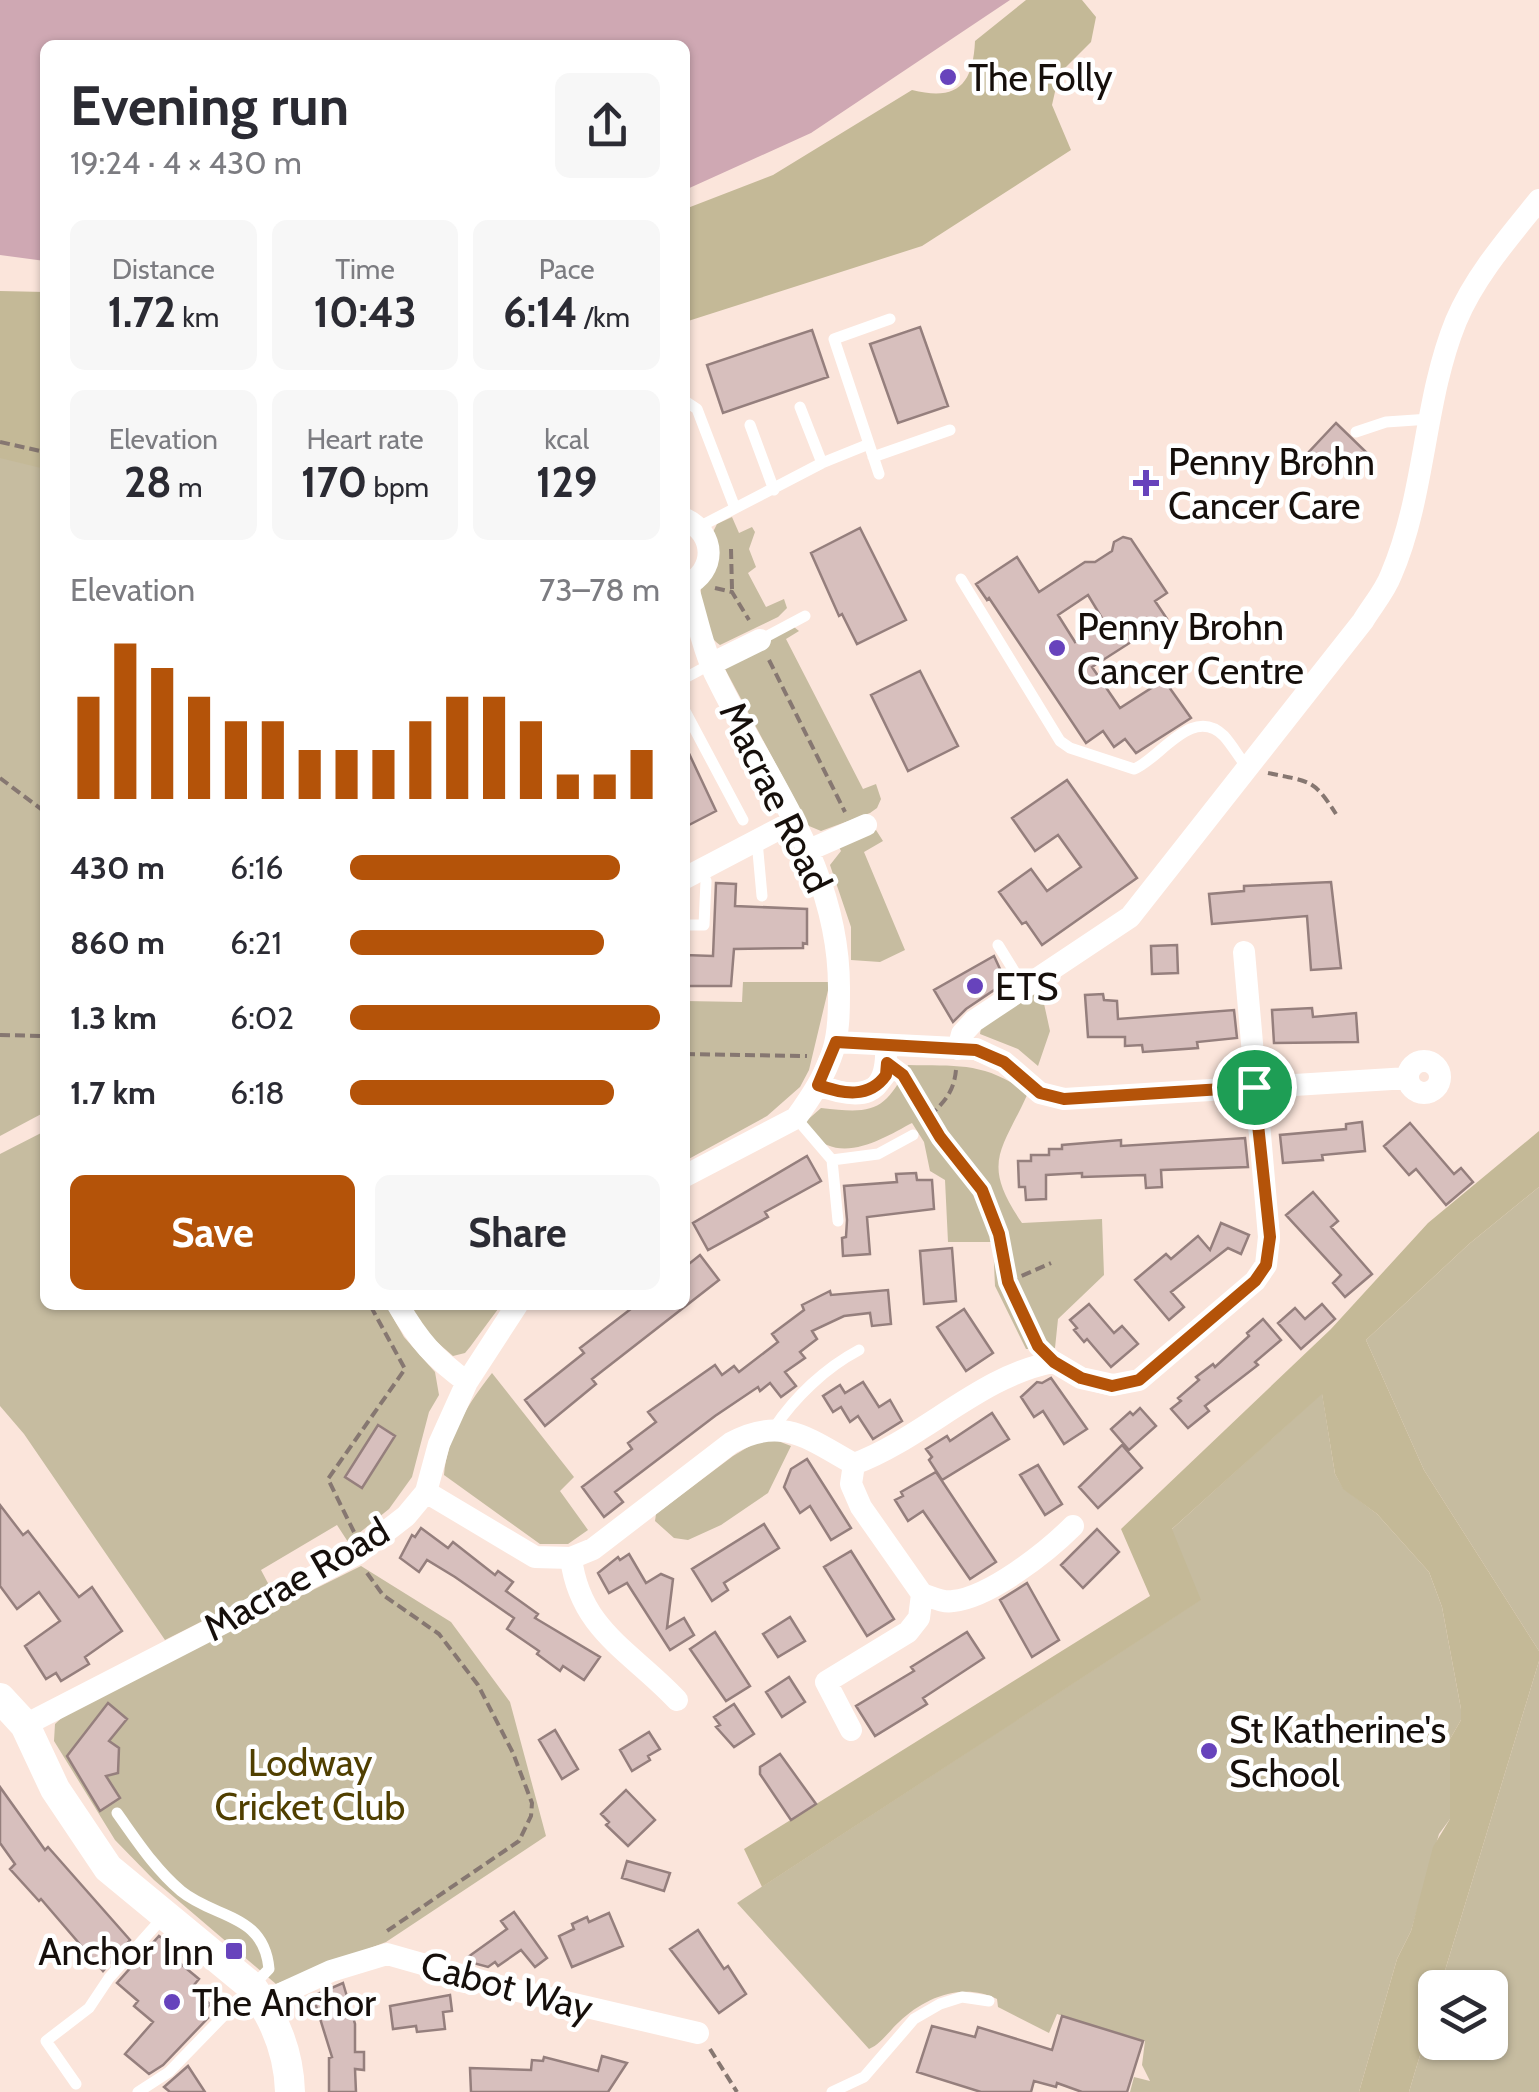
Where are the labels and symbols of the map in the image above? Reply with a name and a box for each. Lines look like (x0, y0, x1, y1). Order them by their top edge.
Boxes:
place label: The Folly (968, 54, 1113, 101)
marker: The Folly (937, 66, 959, 88)
place label: Penny Brohn Cancer Care (1168, 438, 1375, 529)
marker: Penny Brohn Cancer Care (1133, 470, 1159, 496)
place label: Penny Brohn Cancer Centre (1077, 603, 1304, 694)
marker: Penny Brohn Cancer Centre (1046, 637, 1068, 659)
street label: Macrae Road (710, 694, 842, 900)
place label: ETS (995, 963, 1059, 1010)
marker: ETS (964, 975, 986, 997)
pin (1212, 1045, 1297, 1130)
street label: Macrae Road (195, 1507, 397, 1651)
place label: St Katherine's School (1229, 1706, 1446, 1797)
park label: Lodway Cricket Club (215, 1739, 405, 1830)
marker: St Katherine's School (1198, 1740, 1220, 1762)
place label: Anchor Inn (38, 1928, 214, 1975)
marker: Anchor Inn (223, 1940, 245, 1962)
street label: Cabot Way (416, 1941, 598, 2031)
place label: The Anchor (192, 1979, 376, 2026)
marker: The Anchor (161, 1991, 183, 2013)

